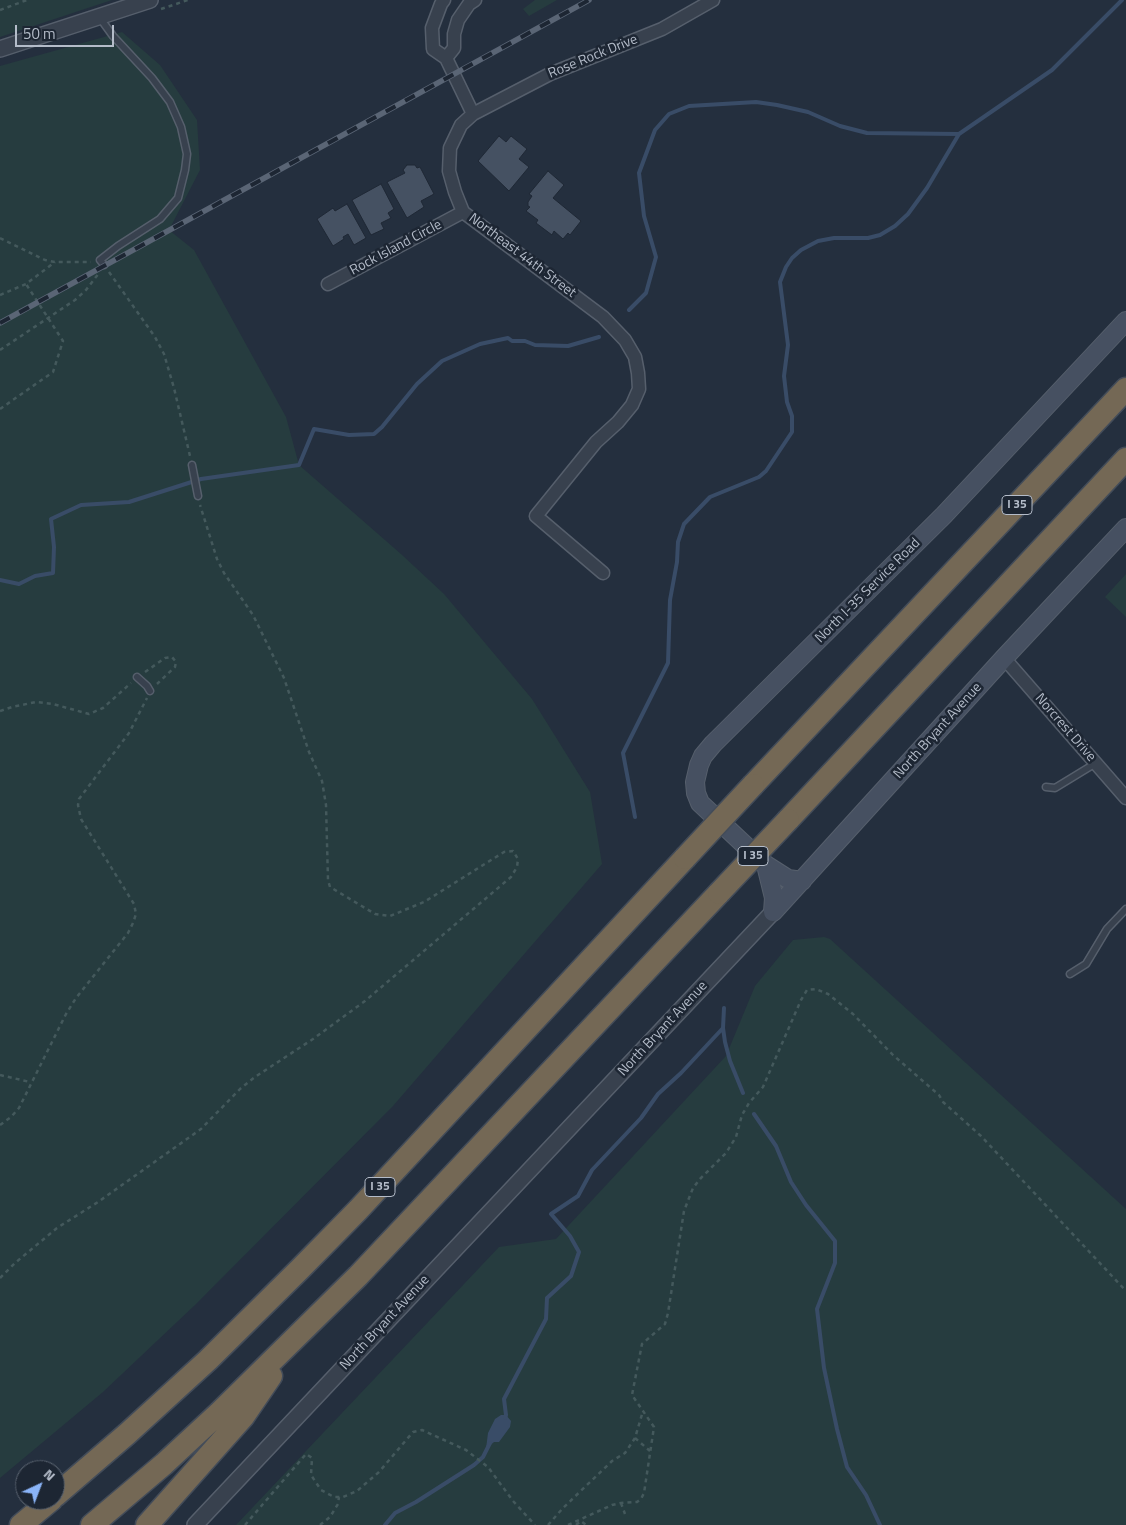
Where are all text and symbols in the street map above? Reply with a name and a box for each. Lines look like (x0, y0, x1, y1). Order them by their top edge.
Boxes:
scale bar (18, 15, 116, 47)
text: 50 m (23, 22, 56, 45)
street label: Rose Rock Drive (546, 31, 640, 83)
street label: Northeast 44th Street (465, 210, 579, 302)
street label: Rock Island Circle (347, 217, 445, 279)
road number: I 35 (1002, 496, 1032, 514)
street label: North I-35 Service Road (812, 535, 924, 647)
street label: North Bryant Avenue (890, 679, 986, 783)
street label: Norcrest Drive (1031, 691, 1099, 765)
road number: I 35 (738, 846, 768, 866)
street label: North Bryant Avenue (615, 978, 711, 1080)
road number: I 35 (365, 1178, 395, 1196)
street label: North Bryant Avenue (337, 1272, 433, 1374)
north arrow (15, 1460, 65, 1510)
text: N (39, 1463, 61, 1485)

